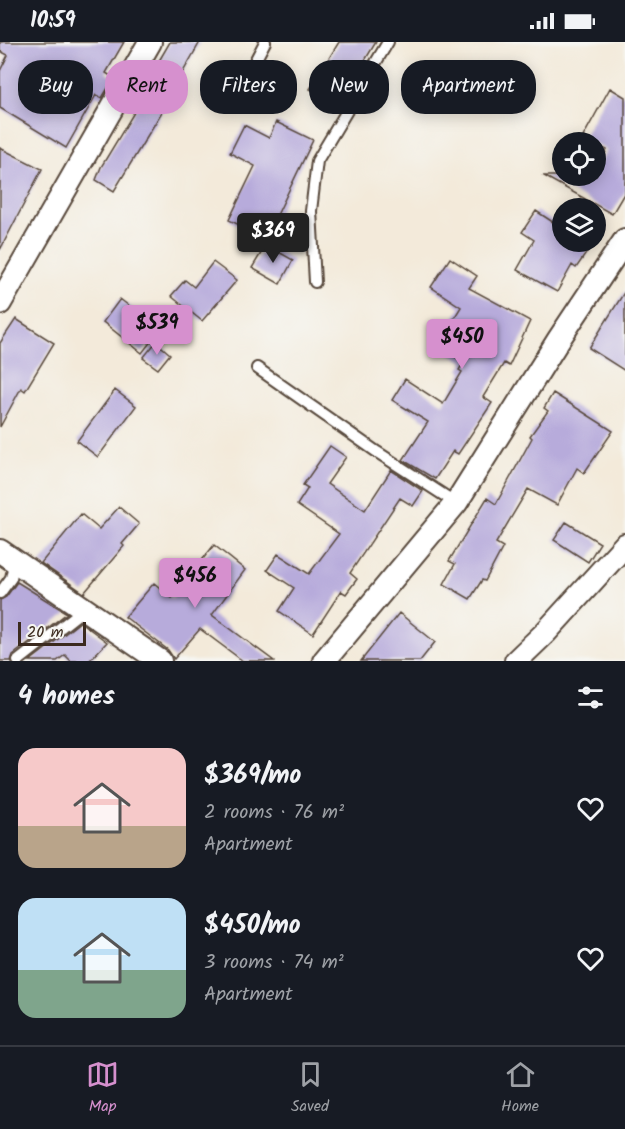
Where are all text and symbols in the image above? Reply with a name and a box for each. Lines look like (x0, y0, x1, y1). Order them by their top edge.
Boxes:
text: 10:59 (30, 4, 76, 39)
chip: Buy (18, 60, 93, 114)
chip: Rent (105, 60, 188, 114)
chip: Filters (200, 60, 297, 114)
chip: New (309, 60, 389, 114)
chip: Apartment (401, 60, 536, 114)
map controls (552, 132, 606, 252)
button: locate (552, 132, 606, 186)
button: layers (552, 198, 606, 252)
pin: $369 (237, 213, 309, 264)
text: $369 (251, 216, 295, 248)
pin: $539 (121, 305, 193, 356)
text: $539 (135, 308, 179, 340)
pin: $450 (426, 319, 498, 370)
text: $450 (440, 322, 484, 354)
pin: $456 (159, 558, 231, 609)
text: $456 (173, 561, 217, 593)
scale bar (18, 619, 86, 646)
text: 20 m (27, 620, 63, 645)
text: 4 homes (18, 676, 115, 718)
icon: filters (574, 681, 607, 714)
text: $369/mo (204, 755, 301, 797)
icon: home (66, 772, 138, 844)
icon: heart (574, 792, 607, 825)
text: 2 rooms · 76 m² (204, 797, 344, 829)
text: Apartment (204, 829, 293, 861)
text: $450/mo (204, 905, 301, 947)
icon: home (66, 922, 138, 994)
icon: heart (574, 942, 607, 975)
text: 3 rooms · 74 m² (204, 947, 344, 979)
text: Apartment (204, 979, 293, 1011)
tab: Map (86, 1058, 119, 1119)
tab: Saved (291, 1058, 329, 1119)
tab: Home (501, 1058, 539, 1119)

